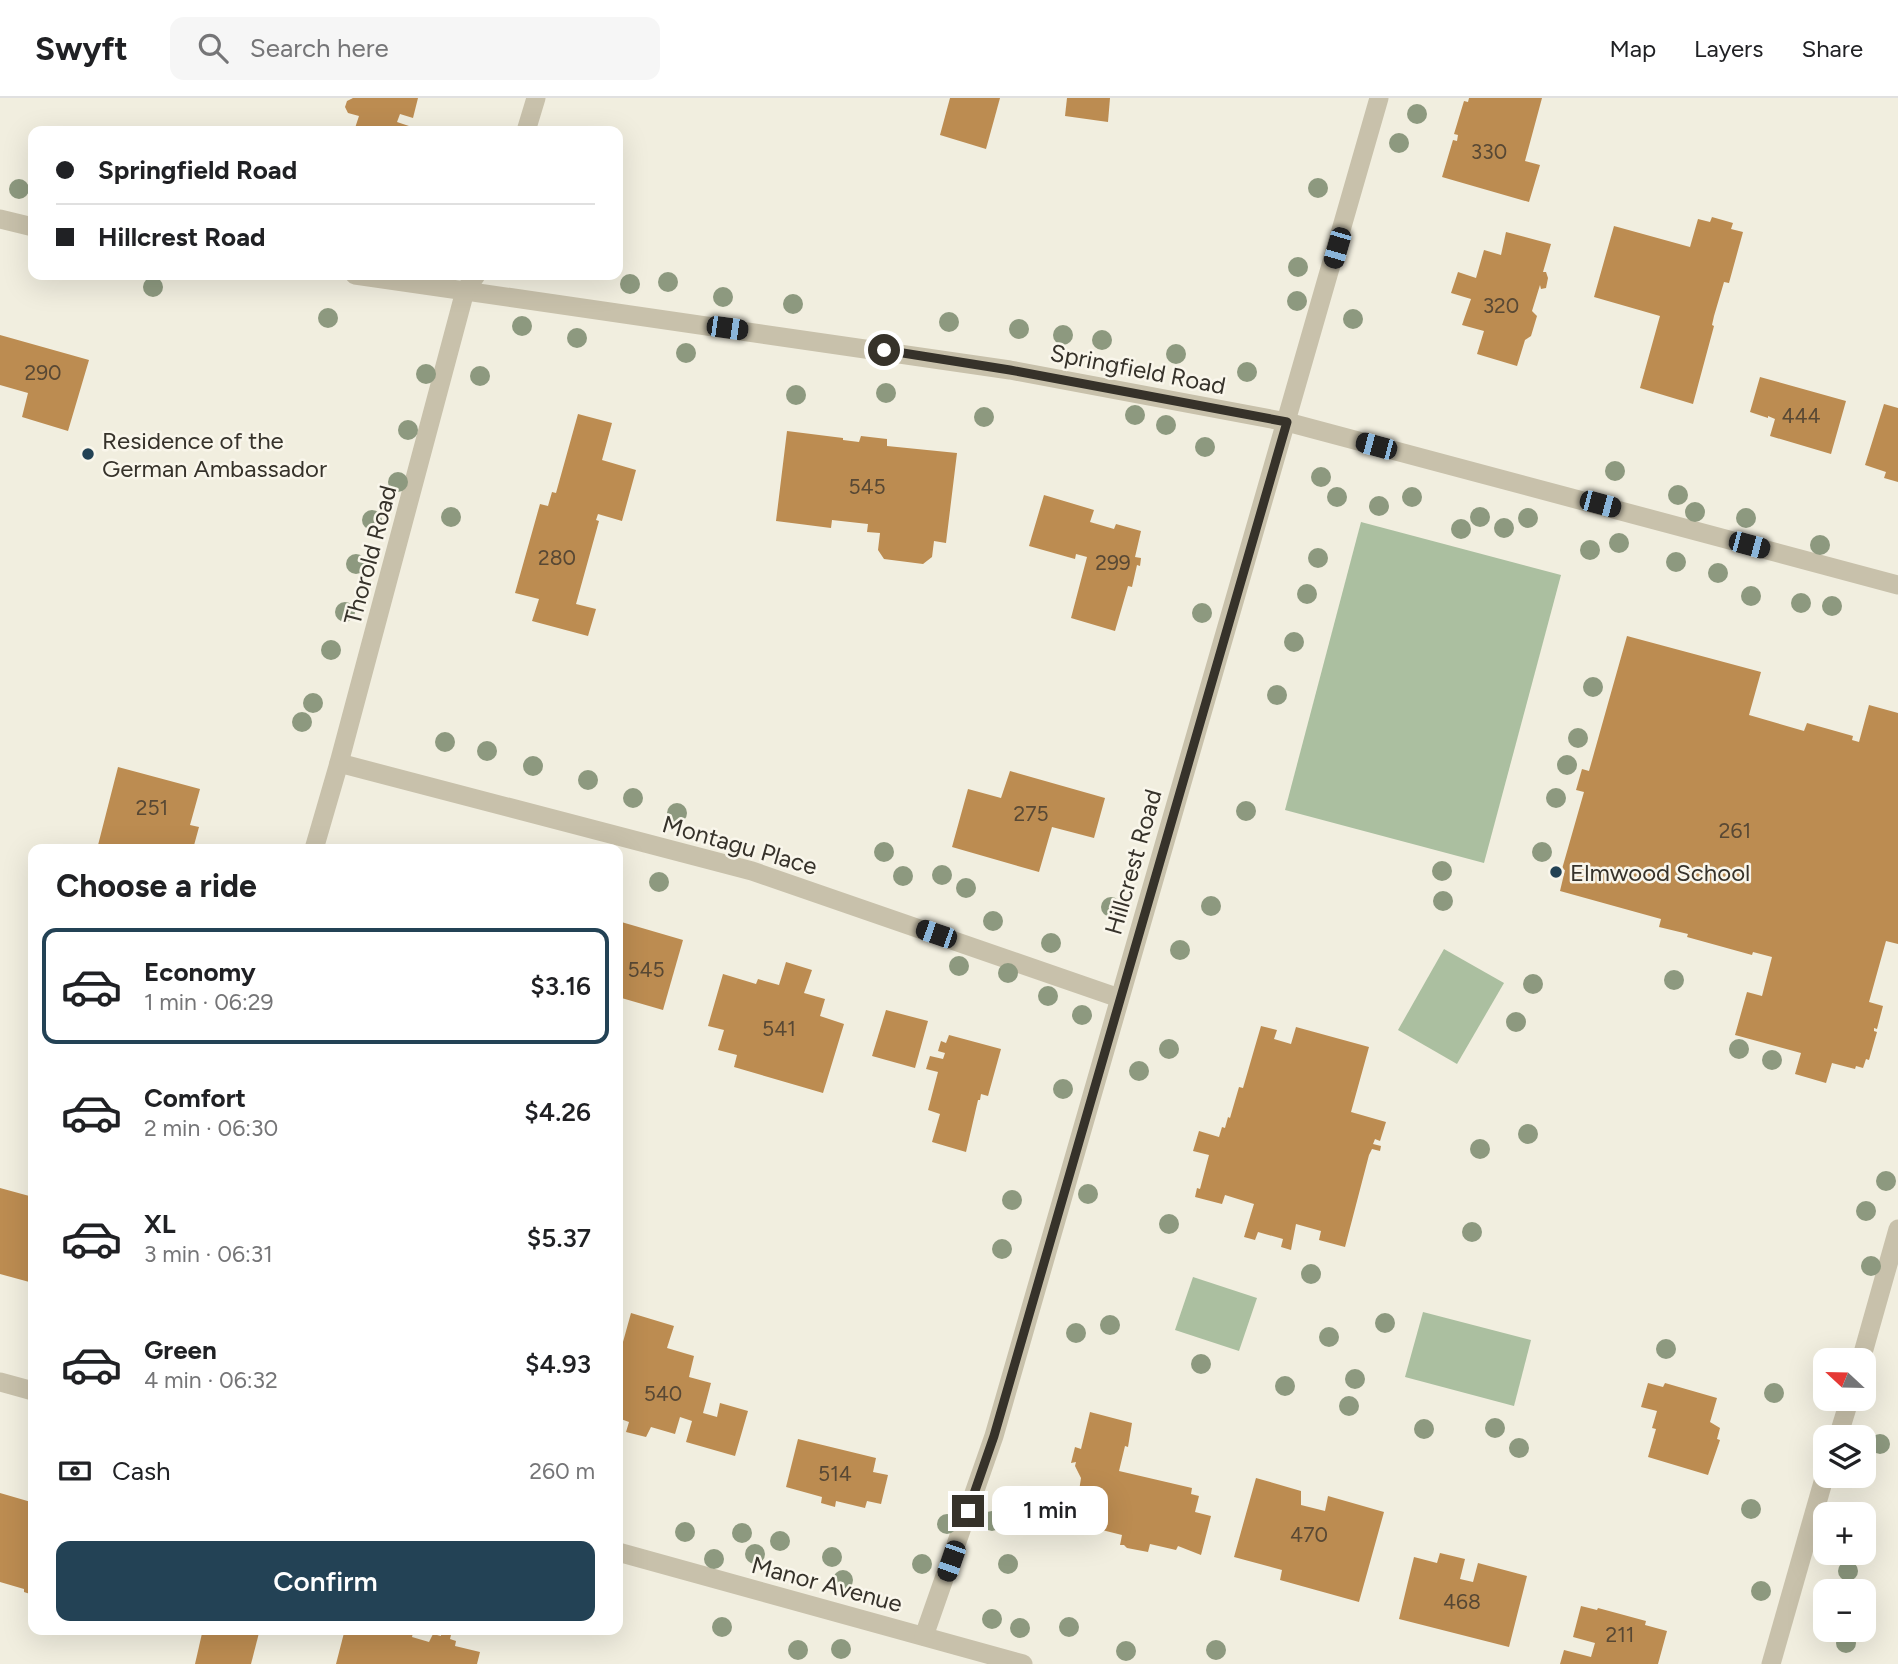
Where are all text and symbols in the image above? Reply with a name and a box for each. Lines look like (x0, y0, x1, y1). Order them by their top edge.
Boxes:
search box (170, 17, 660, 80)
text: Swyft (35, 29, 128, 68)
icon: search (194, 29, 232, 67)
text: Search here (250, 32, 389, 64)
text: Map (1609, 34, 1656, 63)
text: Layers (1694, 34, 1763, 63)
text: Share (1801, 34, 1863, 63)
house number: 330 (1471, 139, 1507, 164)
text: Springfield Road (98, 154, 297, 186)
text: Hillcrest Road (98, 221, 266, 253)
car (1322, 225, 1353, 271)
house number: 320 (1483, 293, 1519, 318)
car (705, 315, 750, 341)
route start (868, 334, 900, 366)
street label: Springfield Road (1048, 338, 1228, 400)
house number: 290 (24, 360, 62, 385)
house number: 444 (1781, 403, 1821, 428)
place label: Residence of the German Ambassador (102, 426, 327, 483)
car (1353, 430, 1400, 462)
marker: Residence of the German Ambassador (80, 446, 96, 462)
house number: 545 (848, 474, 886, 499)
street label: Thorold Road (337, 482, 403, 628)
car (1577, 488, 1624, 520)
car (1726, 529, 1773, 561)
house number: 280 (538, 545, 576, 570)
house number: 299 (1095, 550, 1131, 575)
street label: Hillcrest Road (1098, 786, 1168, 938)
house number: 251 (136, 795, 168, 820)
house number: 275 (1013, 801, 1049, 826)
street label: Montagu Place (659, 809, 821, 881)
house number: 261 (1719, 818, 1751, 843)
place label: Elmwood School (1570, 858, 1750, 887)
marker: Elmwood School (1548, 864, 1564, 880)
text: Choose a ride (56, 867, 257, 905)
car (913, 917, 960, 951)
icon: car (60, 955, 123, 1018)
text: Economy (144, 956, 256, 988)
house number: 545 (627, 957, 665, 982)
text: $3.16 (530, 970, 591, 1002)
text: 1 min · 06:29 (144, 988, 274, 1016)
house number: 541 (762, 1016, 796, 1041)
icon: car (60, 1081, 123, 1144)
text: Comfort (144, 1082, 246, 1114)
text: $4.26 (524, 1096, 591, 1128)
text: 2 min · 06:30 (144, 1114, 278, 1142)
icon: car (60, 1207, 123, 1270)
text: XL (144, 1208, 176, 1240)
text: $5.37 (527, 1222, 591, 1254)
text: 3 min · 06:31 (144, 1240, 273, 1268)
icon: car (60, 1333, 123, 1396)
text: Green (144, 1334, 217, 1366)
text: $4.93 (525, 1348, 591, 1380)
north arrow (1813, 1348, 1876, 1410)
map controls (1813, 1348, 1876, 1642)
text: 4 min · 06:32 (144, 1366, 278, 1394)
house number: 540 (644, 1381, 682, 1406)
button: layers (1813, 1425, 1876, 1488)
icon: cash (56, 1452, 94, 1490)
text: Cash (112, 1455, 171, 1487)
text: 260 m (529, 1457, 595, 1485)
house number: 514 (818, 1461, 852, 1486)
callout: 1 min (992, 1486, 1108, 1536)
route end (952, 1495, 984, 1527)
text: 1 min (1023, 1496, 1077, 1524)
button: + (1813, 1502, 1876, 1565)
house number: 470 (1290, 1522, 1328, 1547)
car (935, 1538, 968, 1584)
button: Confirm (56, 1541, 595, 1621)
street label: Manor Avenue (748, 1550, 906, 1618)
button: − (1813, 1579, 1876, 1642)
house number: 468 (1443, 1589, 1481, 1614)
house number: 211 (1605, 1622, 1635, 1647)

